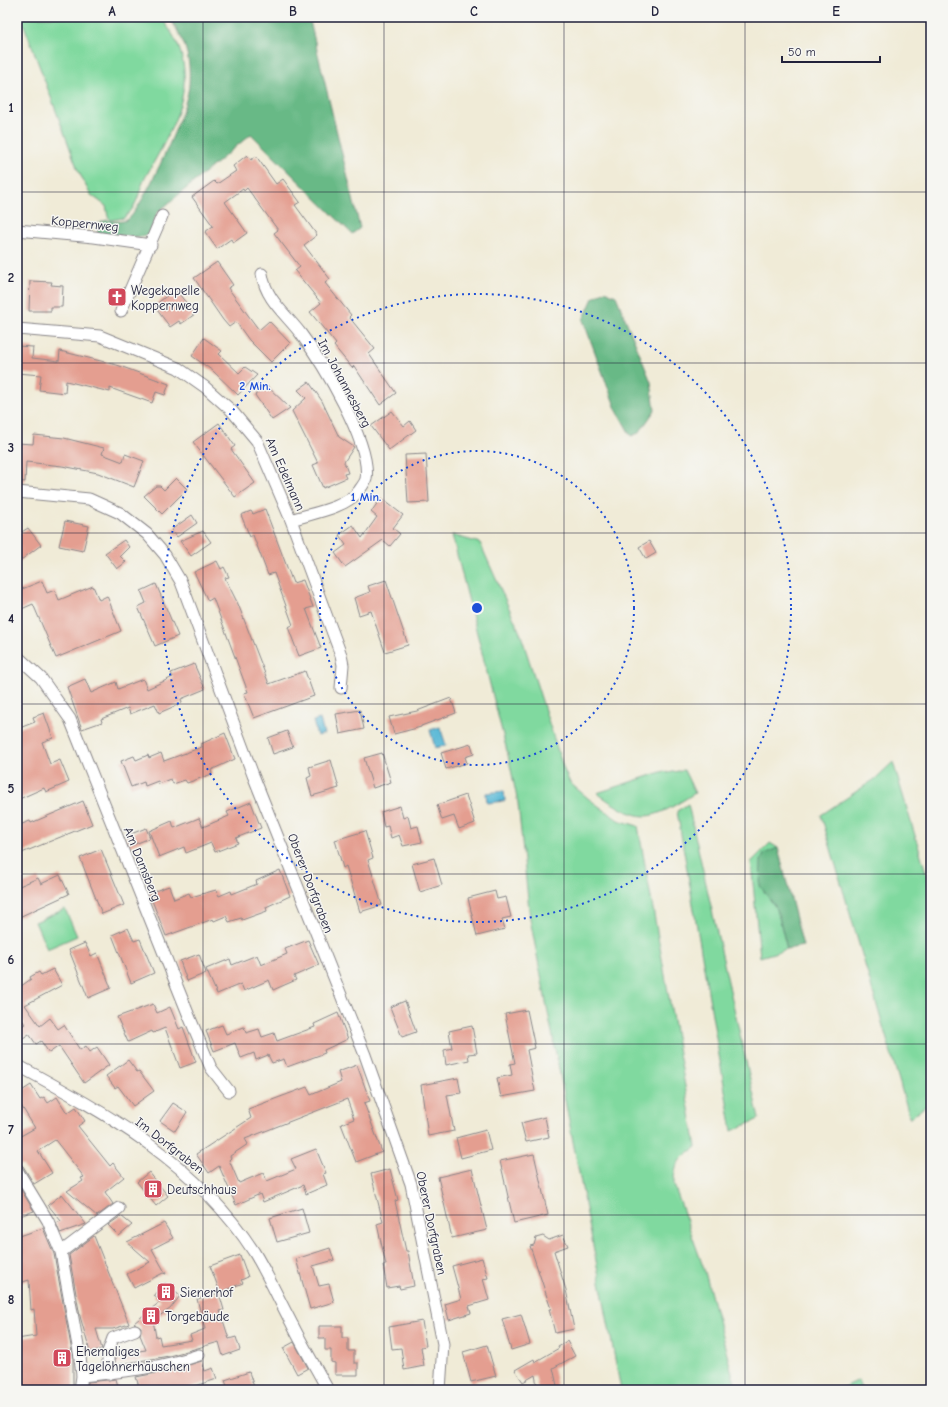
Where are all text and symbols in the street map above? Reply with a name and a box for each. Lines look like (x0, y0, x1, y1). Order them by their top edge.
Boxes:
text: A (108, 4, 116, 19)
text: B (289, 4, 297, 19)
text: C (470, 4, 478, 19)
text: D (651, 4, 659, 19)
text: E (832, 4, 840, 19)
scale bar (782, 38, 880, 64)
text: 50 m (788, 45, 816, 59)
text: 1 (8, 100, 14, 115)
street label: Koppernweg (50, 212, 119, 234)
text: 2 (8, 270, 14, 285)
place label: Wegekapelle Koppernweg (131, 283, 200, 313)
church icon: Wegekapelle Koppernweg (106, 286, 128, 308)
street label: Im Johannesberg (315, 336, 374, 430)
text: 2 Min. (239, 379, 271, 393)
street label: Am Edelmann (263, 435, 308, 513)
text: 3 (8, 440, 14, 455)
text: 1 Min. (351, 490, 381, 504)
centre of rings (470, 601, 484, 615)
text: 4 (8, 611, 14, 626)
text: 5 (8, 781, 15, 796)
street label: Am Damsberg (121, 825, 164, 904)
street label: Oberer Dorfgraben (285, 831, 336, 935)
text: 6 (8, 952, 15, 967)
street label: Im Dorfgraben (132, 1114, 207, 1177)
text: 7 (8, 1122, 14, 1137)
street label: Oberer Dorfgraben (413, 1170, 450, 1276)
building icon: Deutschhaus (142, 1178, 164, 1200)
place label: Deutschhaus (167, 1182, 236, 1197)
building icon: Sienerhof (155, 1281, 177, 1303)
place label: Sienerhof (180, 1285, 234, 1300)
text: 8 (8, 1292, 14, 1307)
building icon: Torgebäude (140, 1305, 162, 1327)
place label: Torgebäude (165, 1309, 230, 1324)
place label: Ehemaliges Tagelöhnerhäuschen (76, 1344, 190, 1374)
building icon: Ehemaliges Tagelöhnerhäuschen (51, 1347, 73, 1369)

